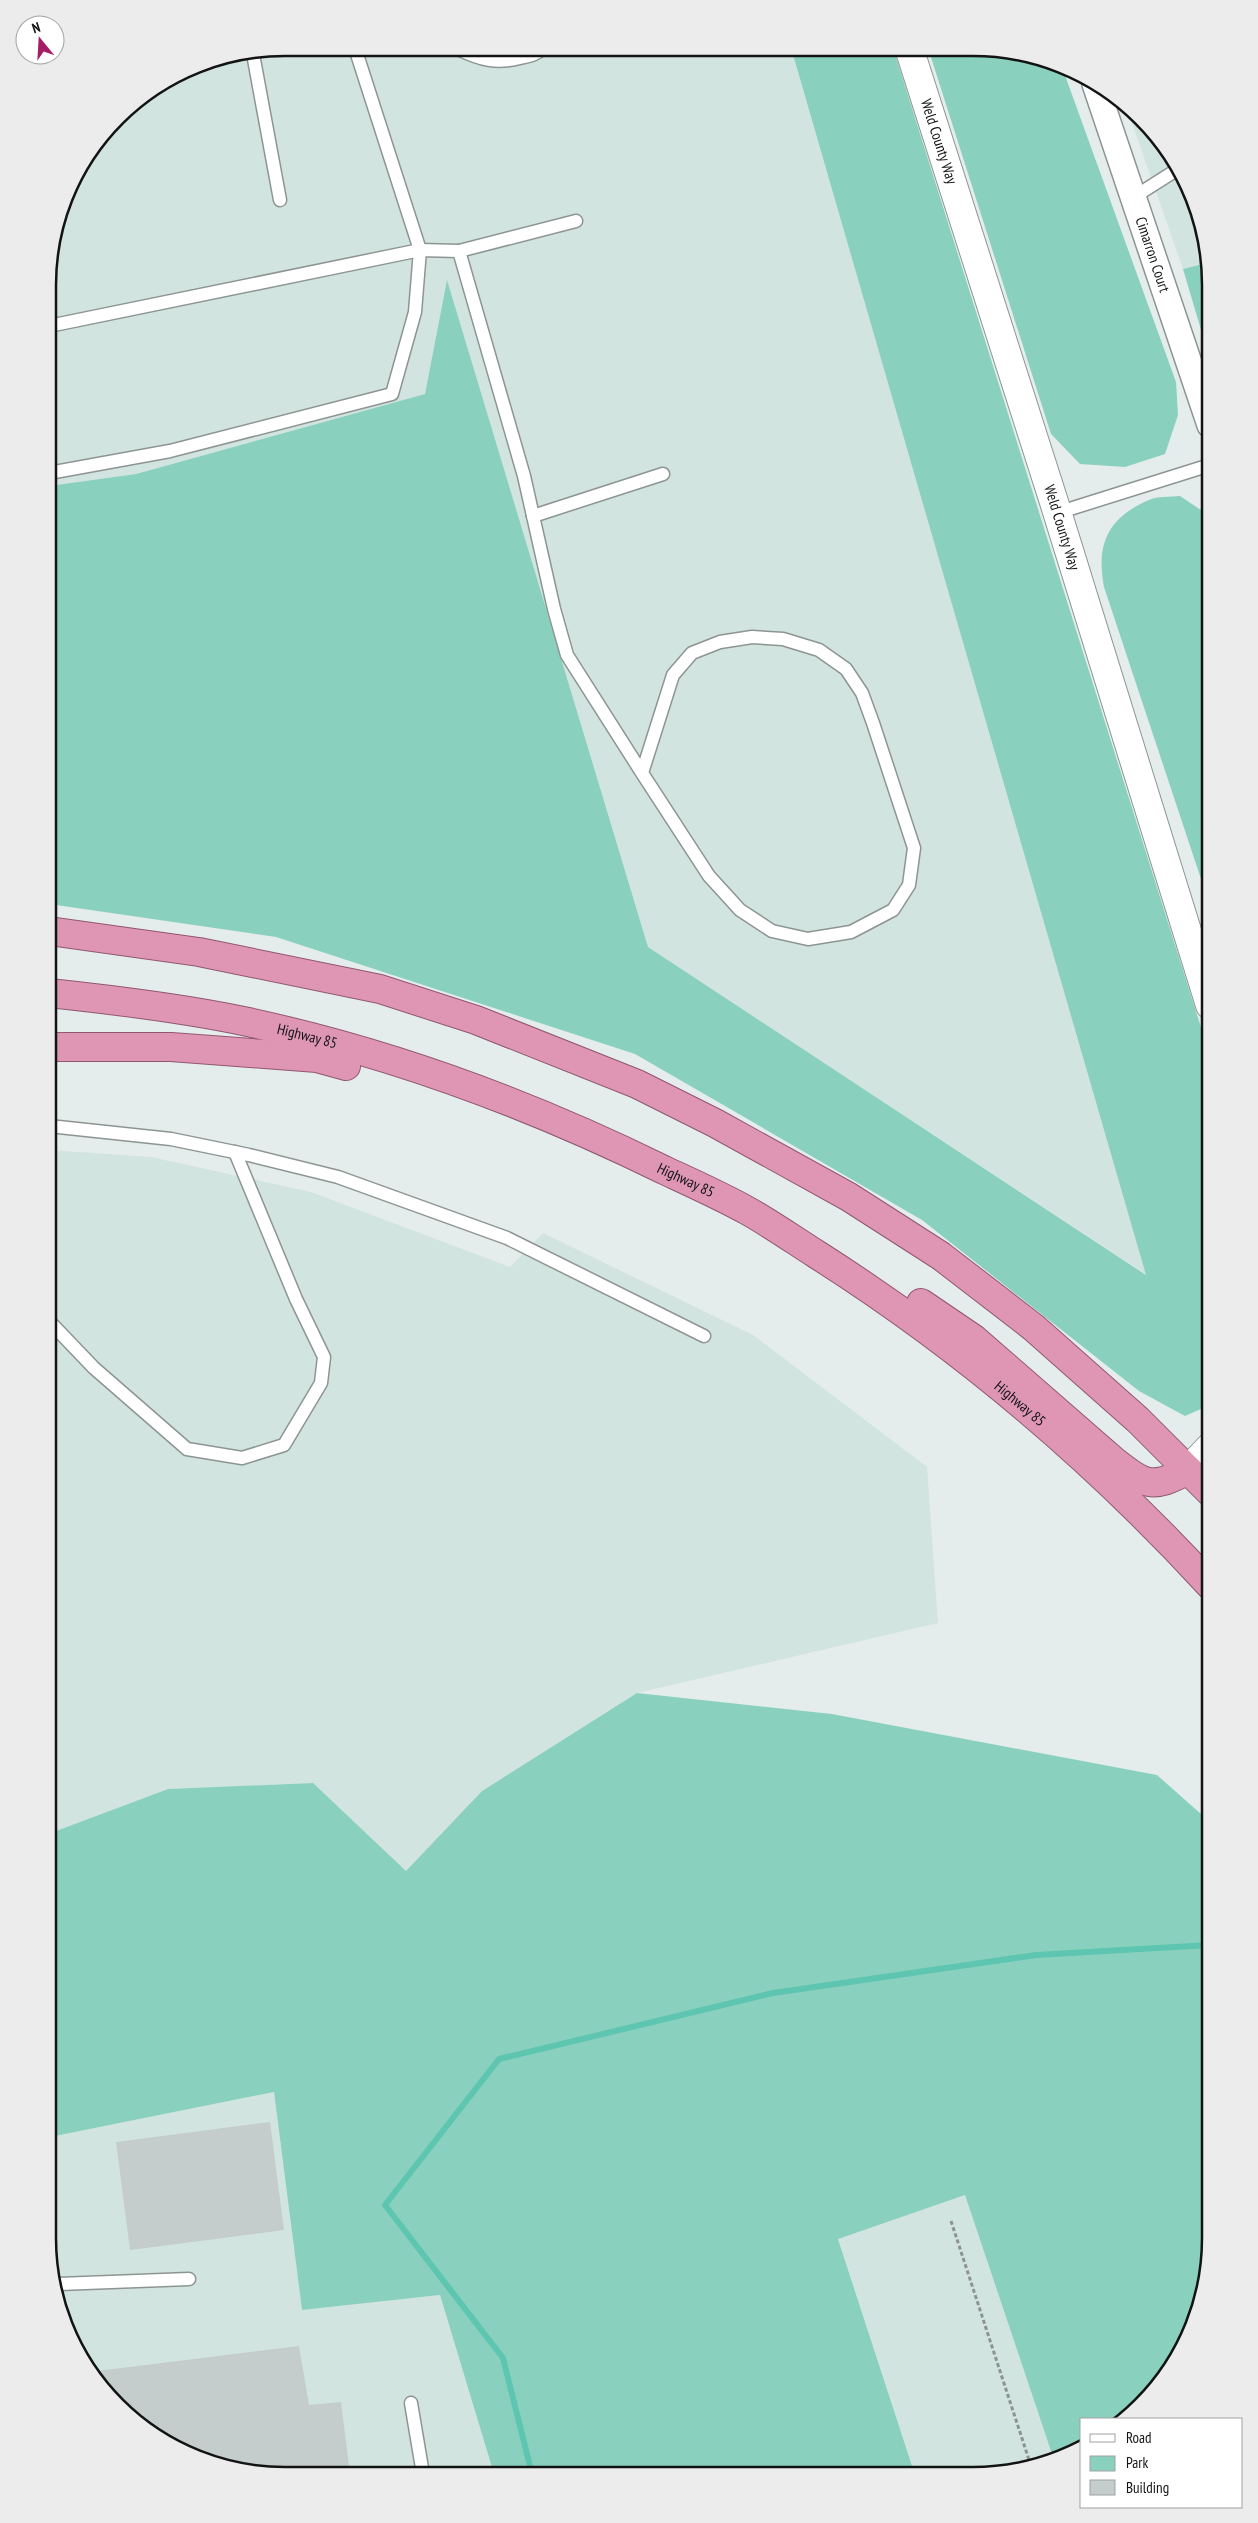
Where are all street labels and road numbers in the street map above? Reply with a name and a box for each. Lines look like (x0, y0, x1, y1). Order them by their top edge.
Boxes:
street label: Weld County Way (917, 96, 962, 187)
street label: Cimarron Court (1131, 214, 1175, 295)
street label: Weld County Way (1040, 482, 1085, 573)
street label: Highway 85 (275, 1019, 339, 1053)
street label: Highway 85 (654, 1158, 718, 1201)
street label: Highway 85 (991, 1376, 1050, 1430)

